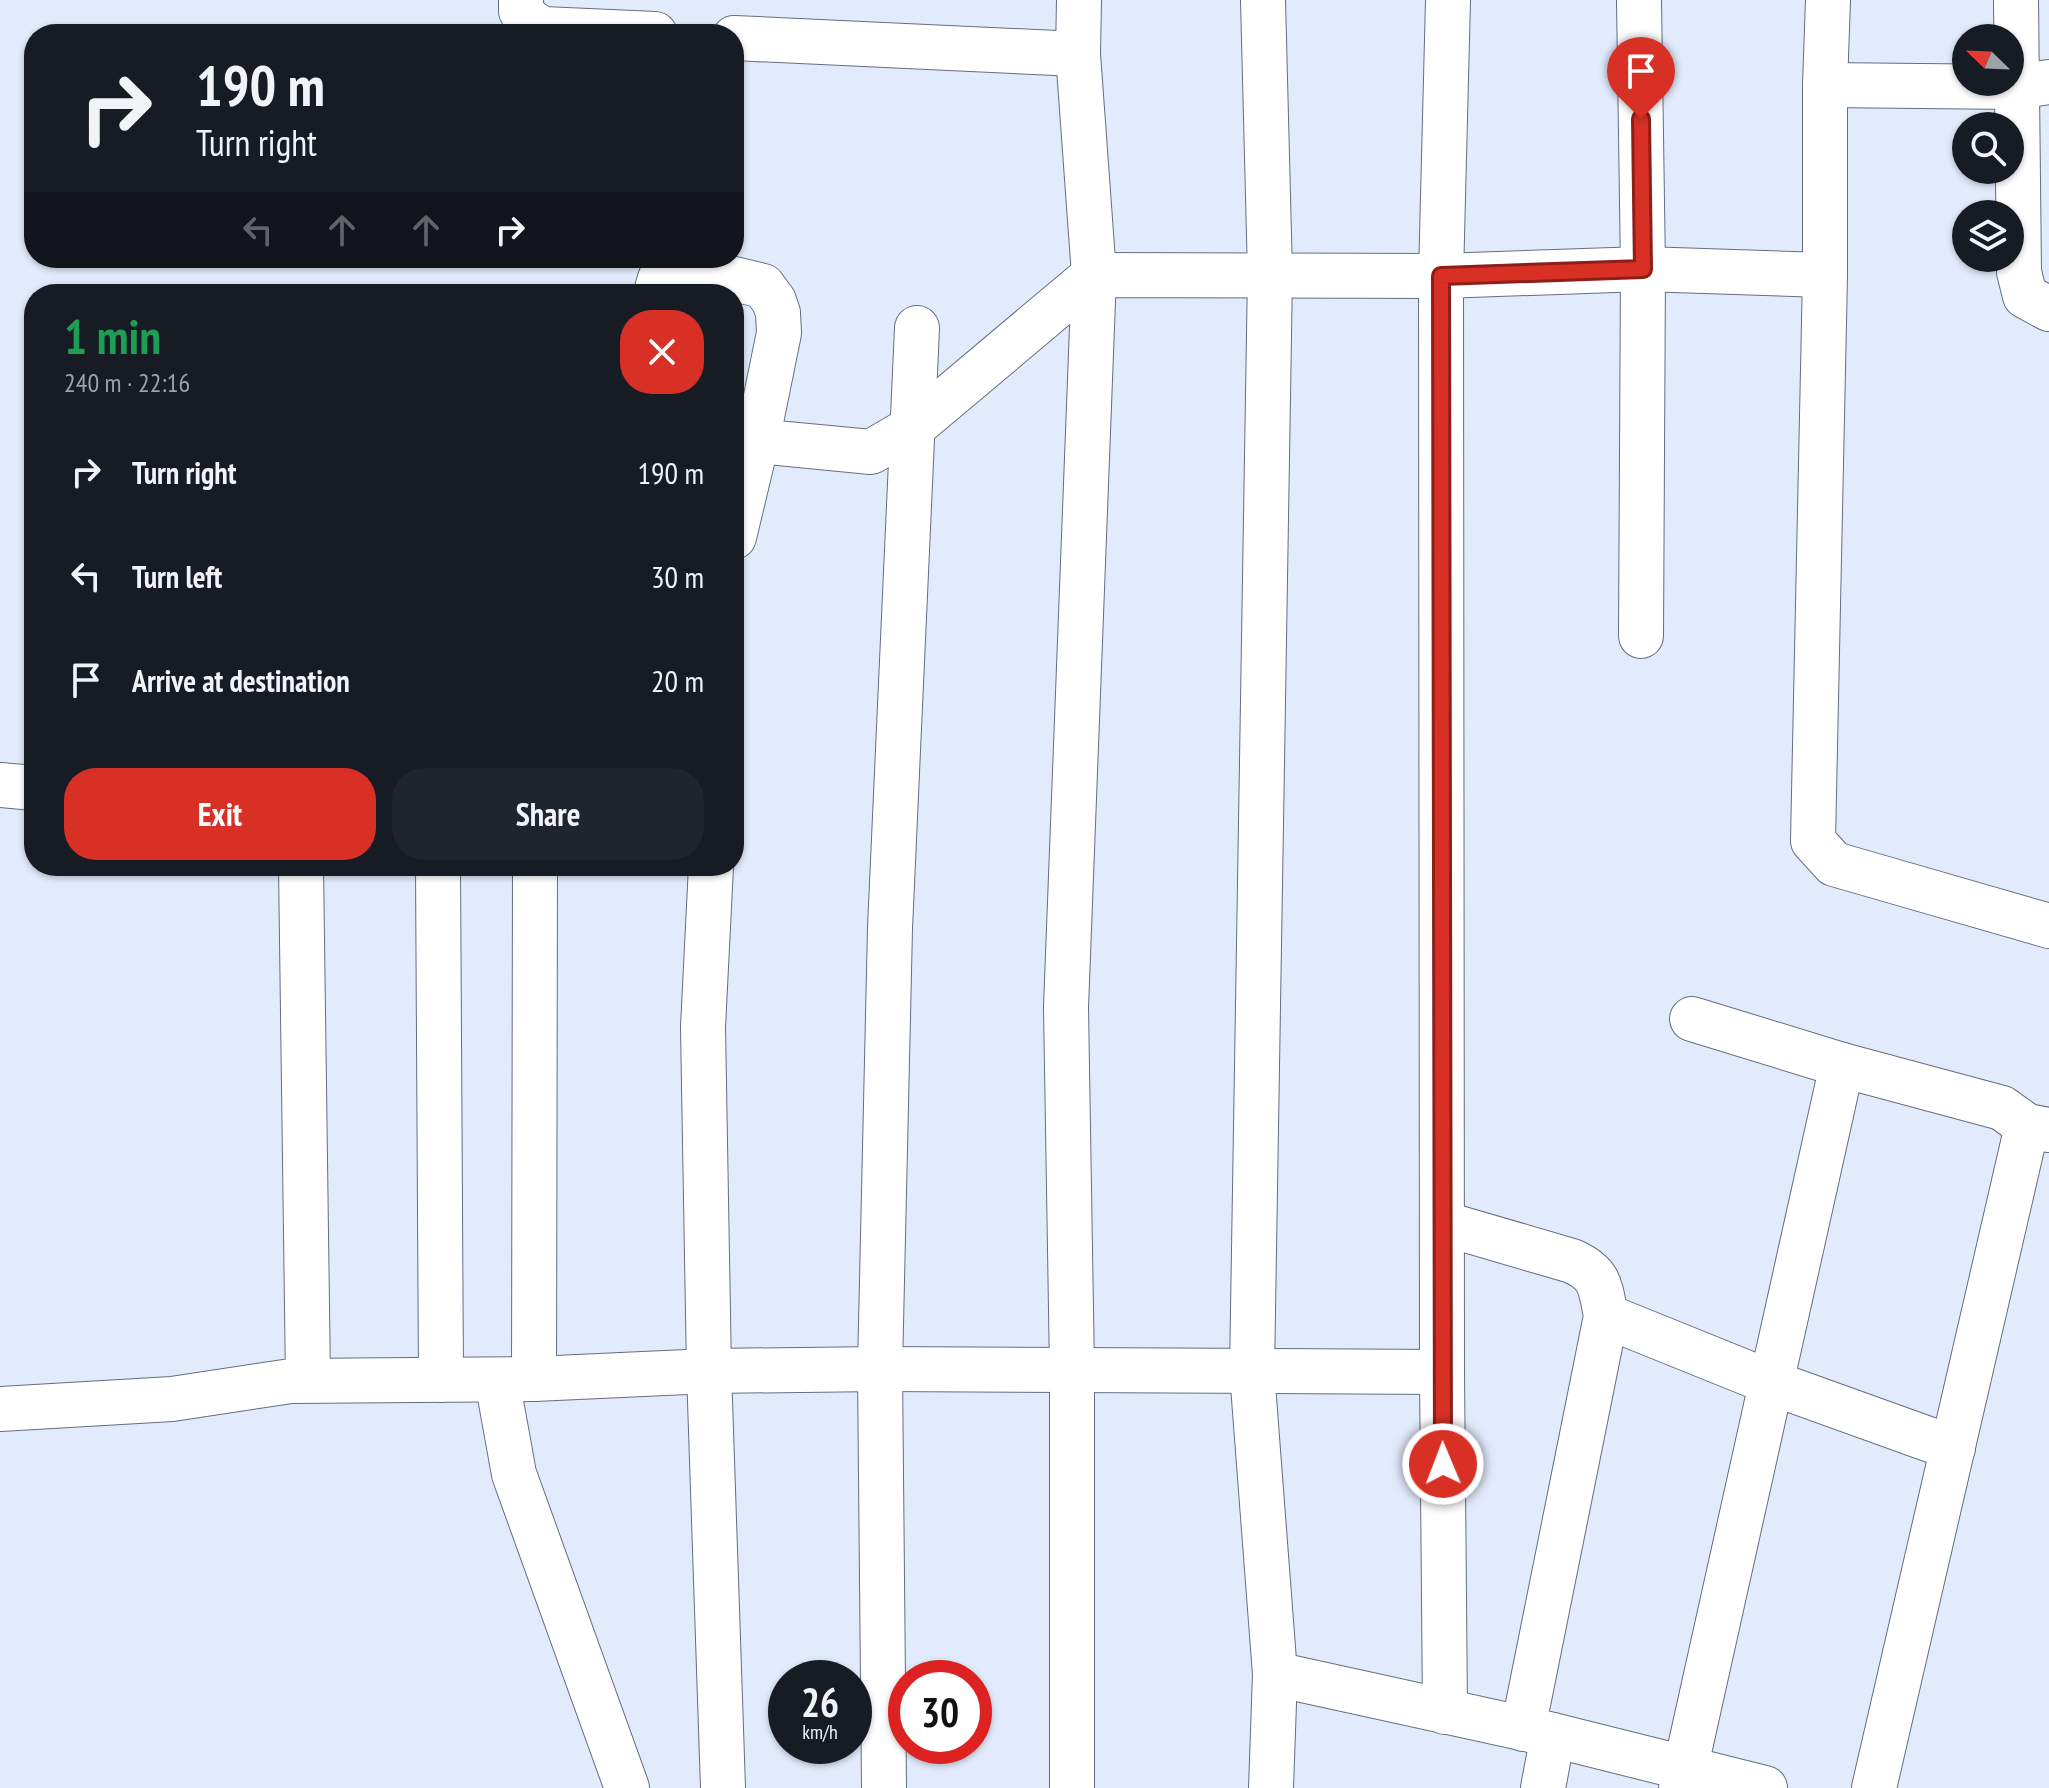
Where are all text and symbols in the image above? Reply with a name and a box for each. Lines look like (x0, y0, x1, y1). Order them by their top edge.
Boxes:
north arrow (1952, 24, 2024, 96)
map controls (1952, 24, 2024, 272)
pin (1607, 37, 1675, 119)
text: 190 m (196, 49, 325, 121)
icon: arrive (1619, 49, 1663, 93)
icon: right (64, 56, 168, 160)
button: search (1952, 112, 2024, 184)
text: Turn right (196, 119, 317, 166)
button: layers (1952, 200, 2024, 272)
icon: left (236, 208, 280, 252)
icon: ahead (320, 208, 364, 252)
icon: ahead (404, 208, 448, 252)
icon: right (488, 208, 532, 252)
text: 1 min (64, 305, 161, 367)
button: close (620, 310, 704, 394)
text: 240 m · 22:16 (64, 366, 190, 399)
icon: right (64, 450, 108, 494)
text: Turn right (132, 453, 236, 492)
text: 190 m (638, 453, 704, 492)
icon: left (64, 554, 108, 598)
text: Turn left (132, 557, 222, 596)
text: 30 m (651, 557, 704, 596)
icon: arrive (64, 658, 108, 702)
text: Arrive at destination (132, 661, 350, 700)
text: 20 m (651, 661, 704, 700)
button: Exit (64, 768, 376, 860)
button: Share (392, 768, 704, 860)
position arrow (1401, 1422, 1485, 1506)
speed limit sign: 30 (888, 1660, 992, 1764)
text: 26 (801, 1676, 839, 1728)
text: km/h (802, 1719, 838, 1745)

